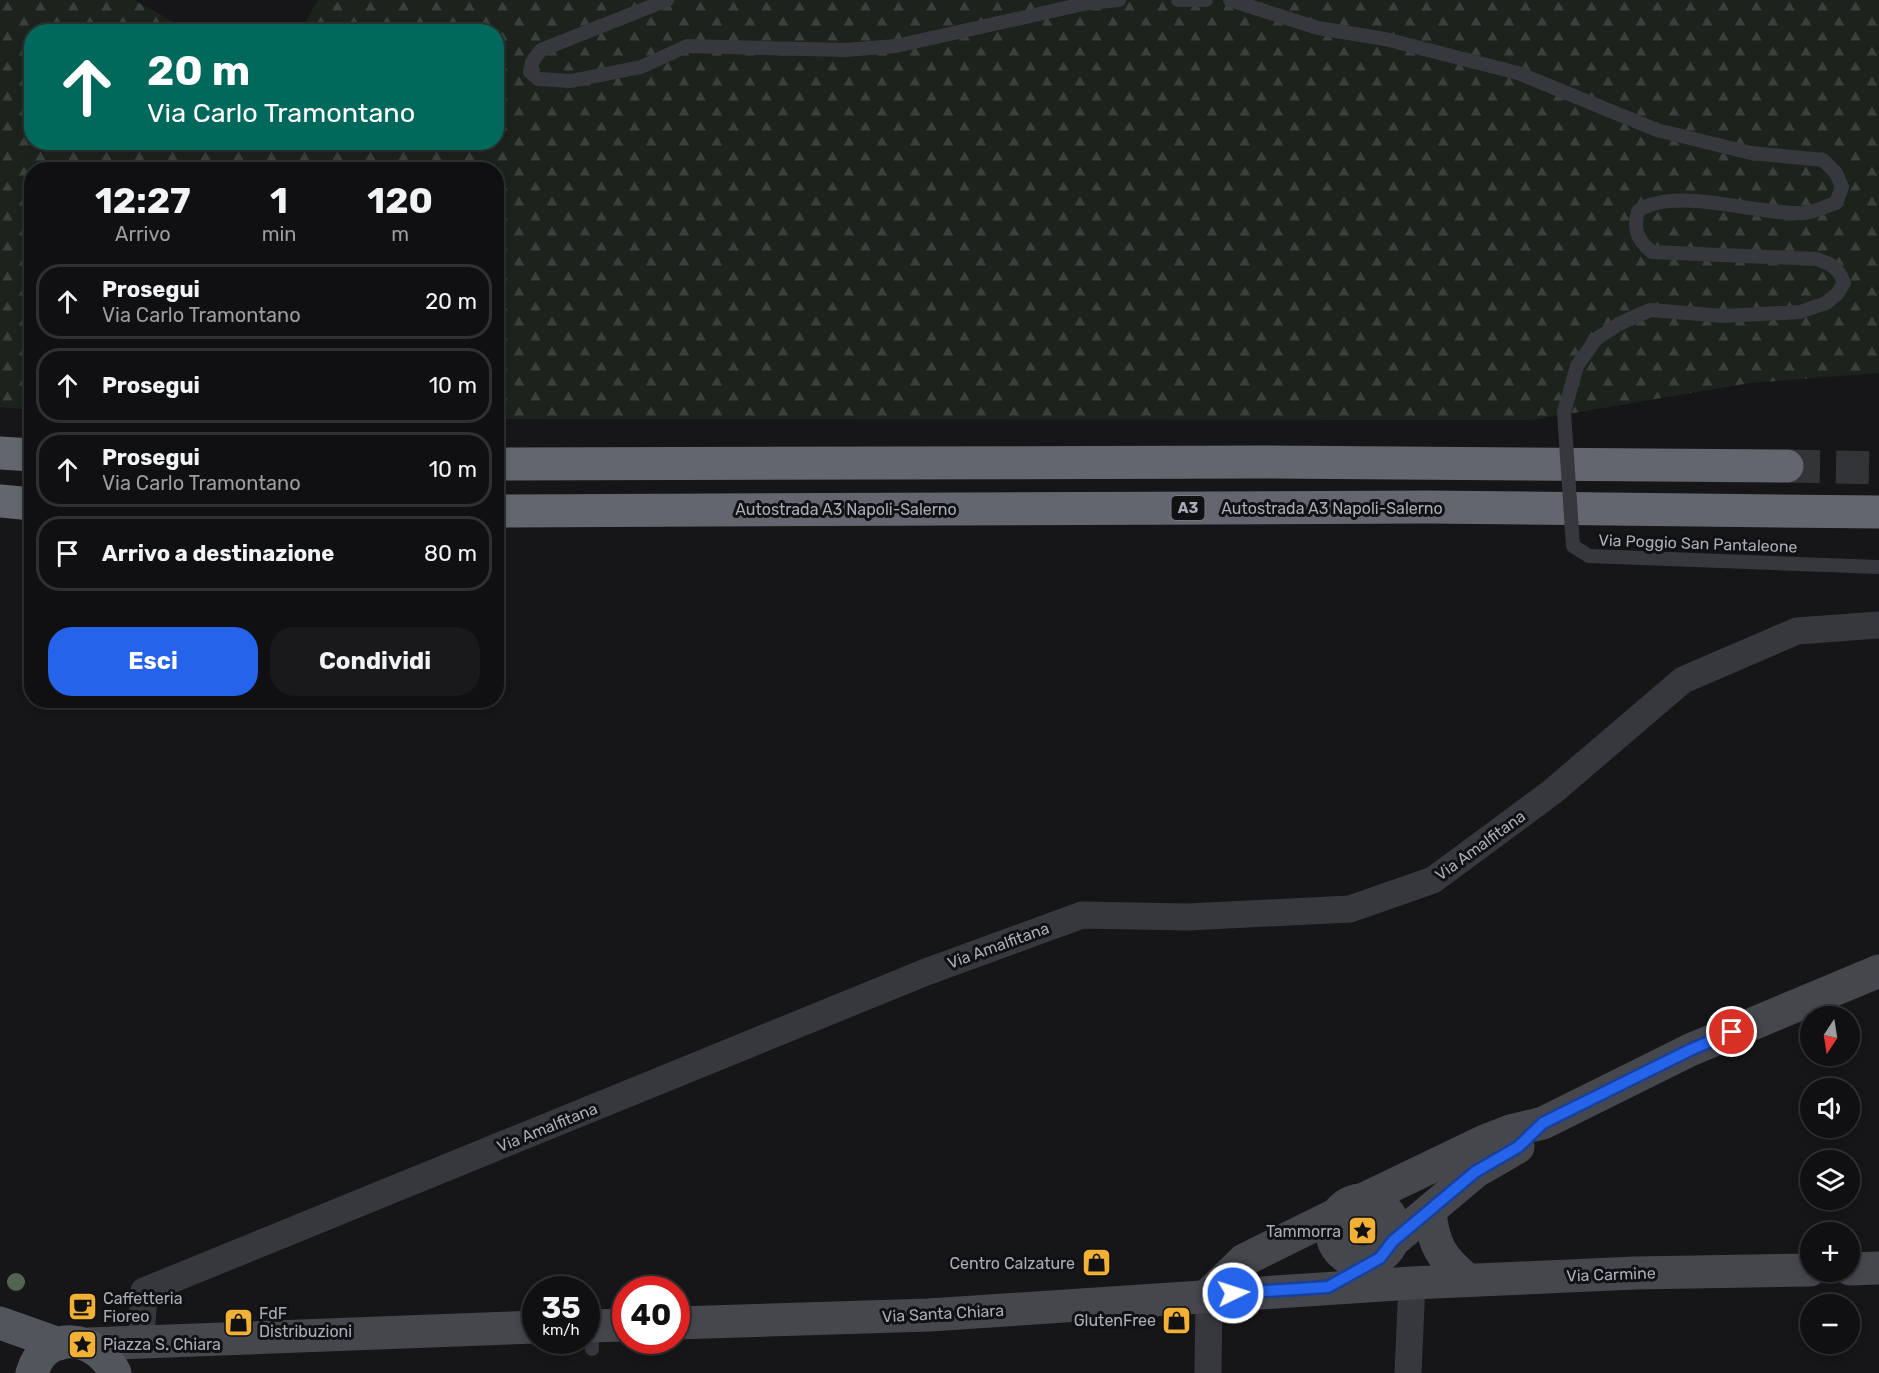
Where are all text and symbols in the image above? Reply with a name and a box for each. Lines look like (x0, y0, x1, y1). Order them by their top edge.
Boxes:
text: 20 m (147, 46, 250, 96)
icon: ahead (48, 48, 126, 126)
text: Via Carlo Tramontano (147, 97, 415, 129)
text: 12:27 (95, 179, 191, 222)
text: 1 (270, 179, 288, 222)
text: 120 (367, 179, 433, 222)
text: Arrivo (115, 222, 171, 246)
text: min (262, 222, 296, 246)
text: m (391, 222, 409, 246)
text: Prosegui (102, 276, 200, 303)
icon: ahead (51, 285, 84, 318)
text: 20 m (425, 288, 477, 315)
text: Via Carlo Tramontano (102, 303, 301, 327)
icon: ahead (51, 369, 84, 402)
text: Prosegui (102, 372, 200, 399)
text: 10 m (429, 372, 477, 399)
text: Prosegui (102, 444, 200, 471)
icon: ahead (51, 453, 84, 486)
text: 10 m (429, 456, 477, 483)
text: Via Carlo Tramontano (102, 471, 301, 495)
road number: A3 (1172, 496, 1204, 520)
street label: Autostrada A3 Napoli-Salerno (1221, 499, 1443, 518)
street label: Autostrada A3 Napoli-Salerno (735, 500, 957, 519)
street label: Via Poggio San Pantaleone (1598, 531, 1798, 556)
icon: arrive (51, 537, 84, 570)
text: Arrivo a destinazione (102, 540, 334, 567)
text: 80 m (424, 540, 477, 567)
button: Esci (48, 627, 258, 696)
button: Condividi (270, 627, 480, 696)
street label: Via Amalfitana (1432, 806, 1529, 884)
street label: Via Amalfitana (945, 918, 1052, 973)
pin (1706, 1006, 1757, 1057)
north arrow (1800, 1006, 1860, 1066)
map controls (1800, 1006, 1860, 1354)
icon: arrive (1715, 1015, 1748, 1048)
button: sound (1800, 1078, 1860, 1138)
street label: Via Amalfitana (494, 1099, 600, 1156)
button: layers (1800, 1150, 1860, 1210)
place icon: Tammorra (1346, 1215, 1378, 1247)
place label: Tammorra (1266, 1222, 1341, 1241)
button: + (1800, 1222, 1860, 1282)
shop icon: Centro Calzature (1080, 1247, 1112, 1279)
place label: Centro Calzature (949, 1254, 1075, 1273)
position arrow (1201, 1261, 1265, 1325)
street label: Via Carmine (1566, 1263, 1656, 1286)
speed limit sign: 40 (612, 1276, 690, 1354)
place label: Caffetteria Fioreo (103, 1289, 182, 1326)
text: 35 (541, 1290, 581, 1326)
cafe icon: Caffetteria Fioreo (66, 1291, 98, 1323)
button: − (1800, 1294, 1860, 1354)
street label: Via Santa Chiara (881, 1301, 1005, 1326)
place label: FdF Distribuzioni (259, 1304, 352, 1341)
shop icon: GlutenFree (1161, 1304, 1193, 1336)
shop icon: FdF Distribuzioni (222, 1306, 254, 1338)
place label: GlutenFree (1074, 1311, 1156, 1330)
text: km/h (542, 1321, 580, 1339)
place icon: Piazza S. Chiara (66, 1328, 98, 1360)
place label: Piazza S. Chiara (103, 1335, 221, 1354)

